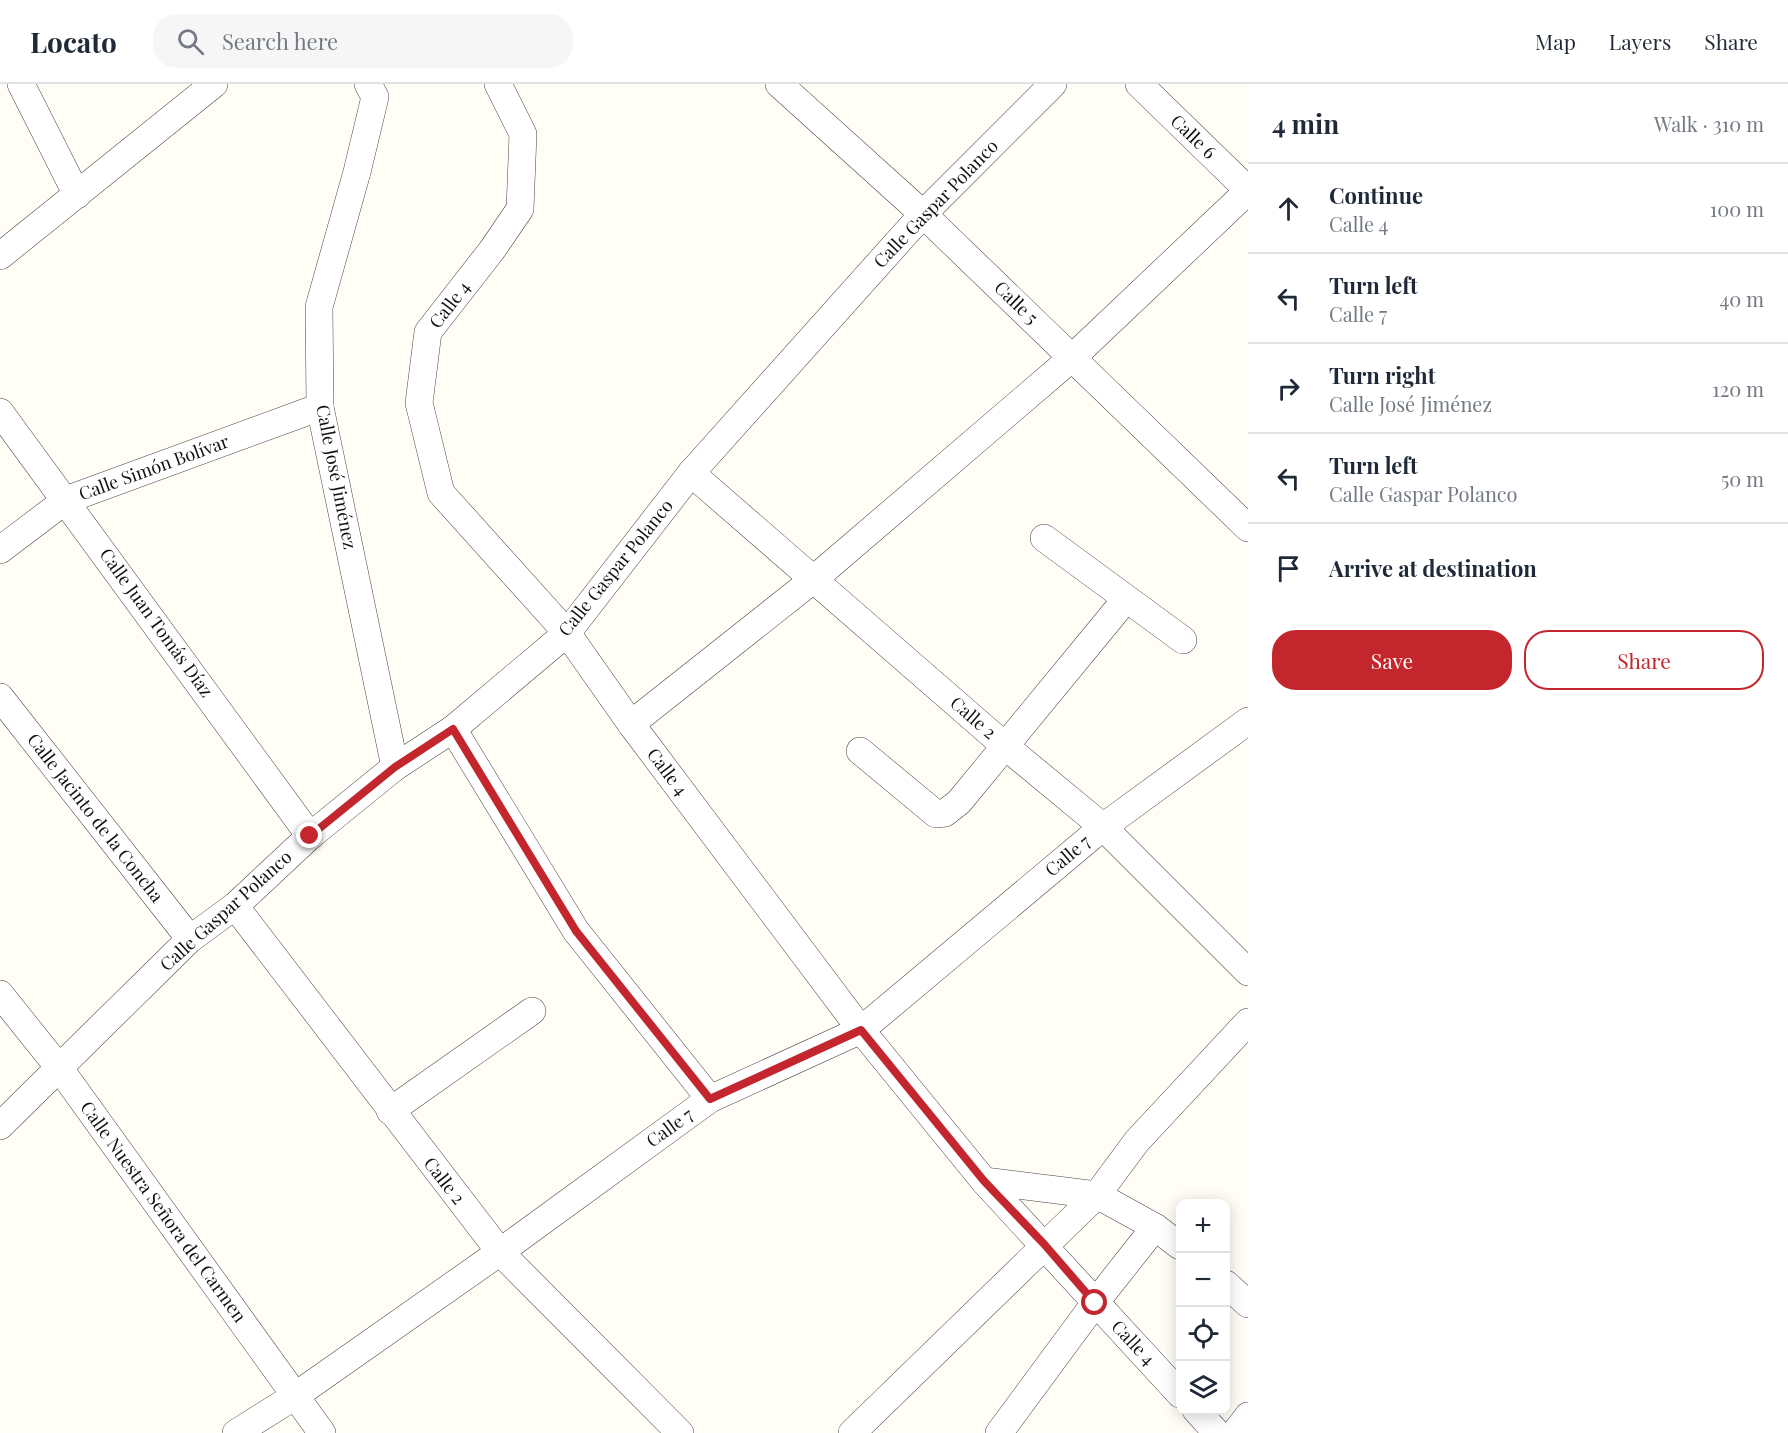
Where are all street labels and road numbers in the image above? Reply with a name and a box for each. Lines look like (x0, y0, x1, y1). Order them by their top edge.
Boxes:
street label: Calle 6 (1166, 109, 1222, 164)
street label: Calle Gaspar Polanco (868, 134, 1003, 273)
street label: Calle 5 (989, 275, 1044, 329)
street label: Calle 4 (423, 276, 475, 333)
street label: Calle José Jiménez (311, 403, 363, 551)
street label: Calle Simón Bolívar (75, 429, 232, 505)
street label: Calle Gaspar Polanco (553, 494, 678, 641)
street label: Calle Juan Tomás Díaz (95, 543, 219, 702)
street label: Calle 2 (946, 691, 1002, 744)
street label: Calle Jacinto de la Concha (22, 728, 169, 907)
street label: Calle 4 (642, 743, 694, 800)
street label: Calle 7 (1040, 829, 1096, 881)
street label: Calle Gaspar Polanco (154, 844, 296, 976)
street label: Calle Nuestra Señora del Carmen (75, 1096, 252, 1327)
street label: Calle 7 (641, 1102, 698, 1152)
street label: Calle 2 (419, 1152, 471, 1209)
street label: Calle 4 (1107, 1315, 1161, 1370)

